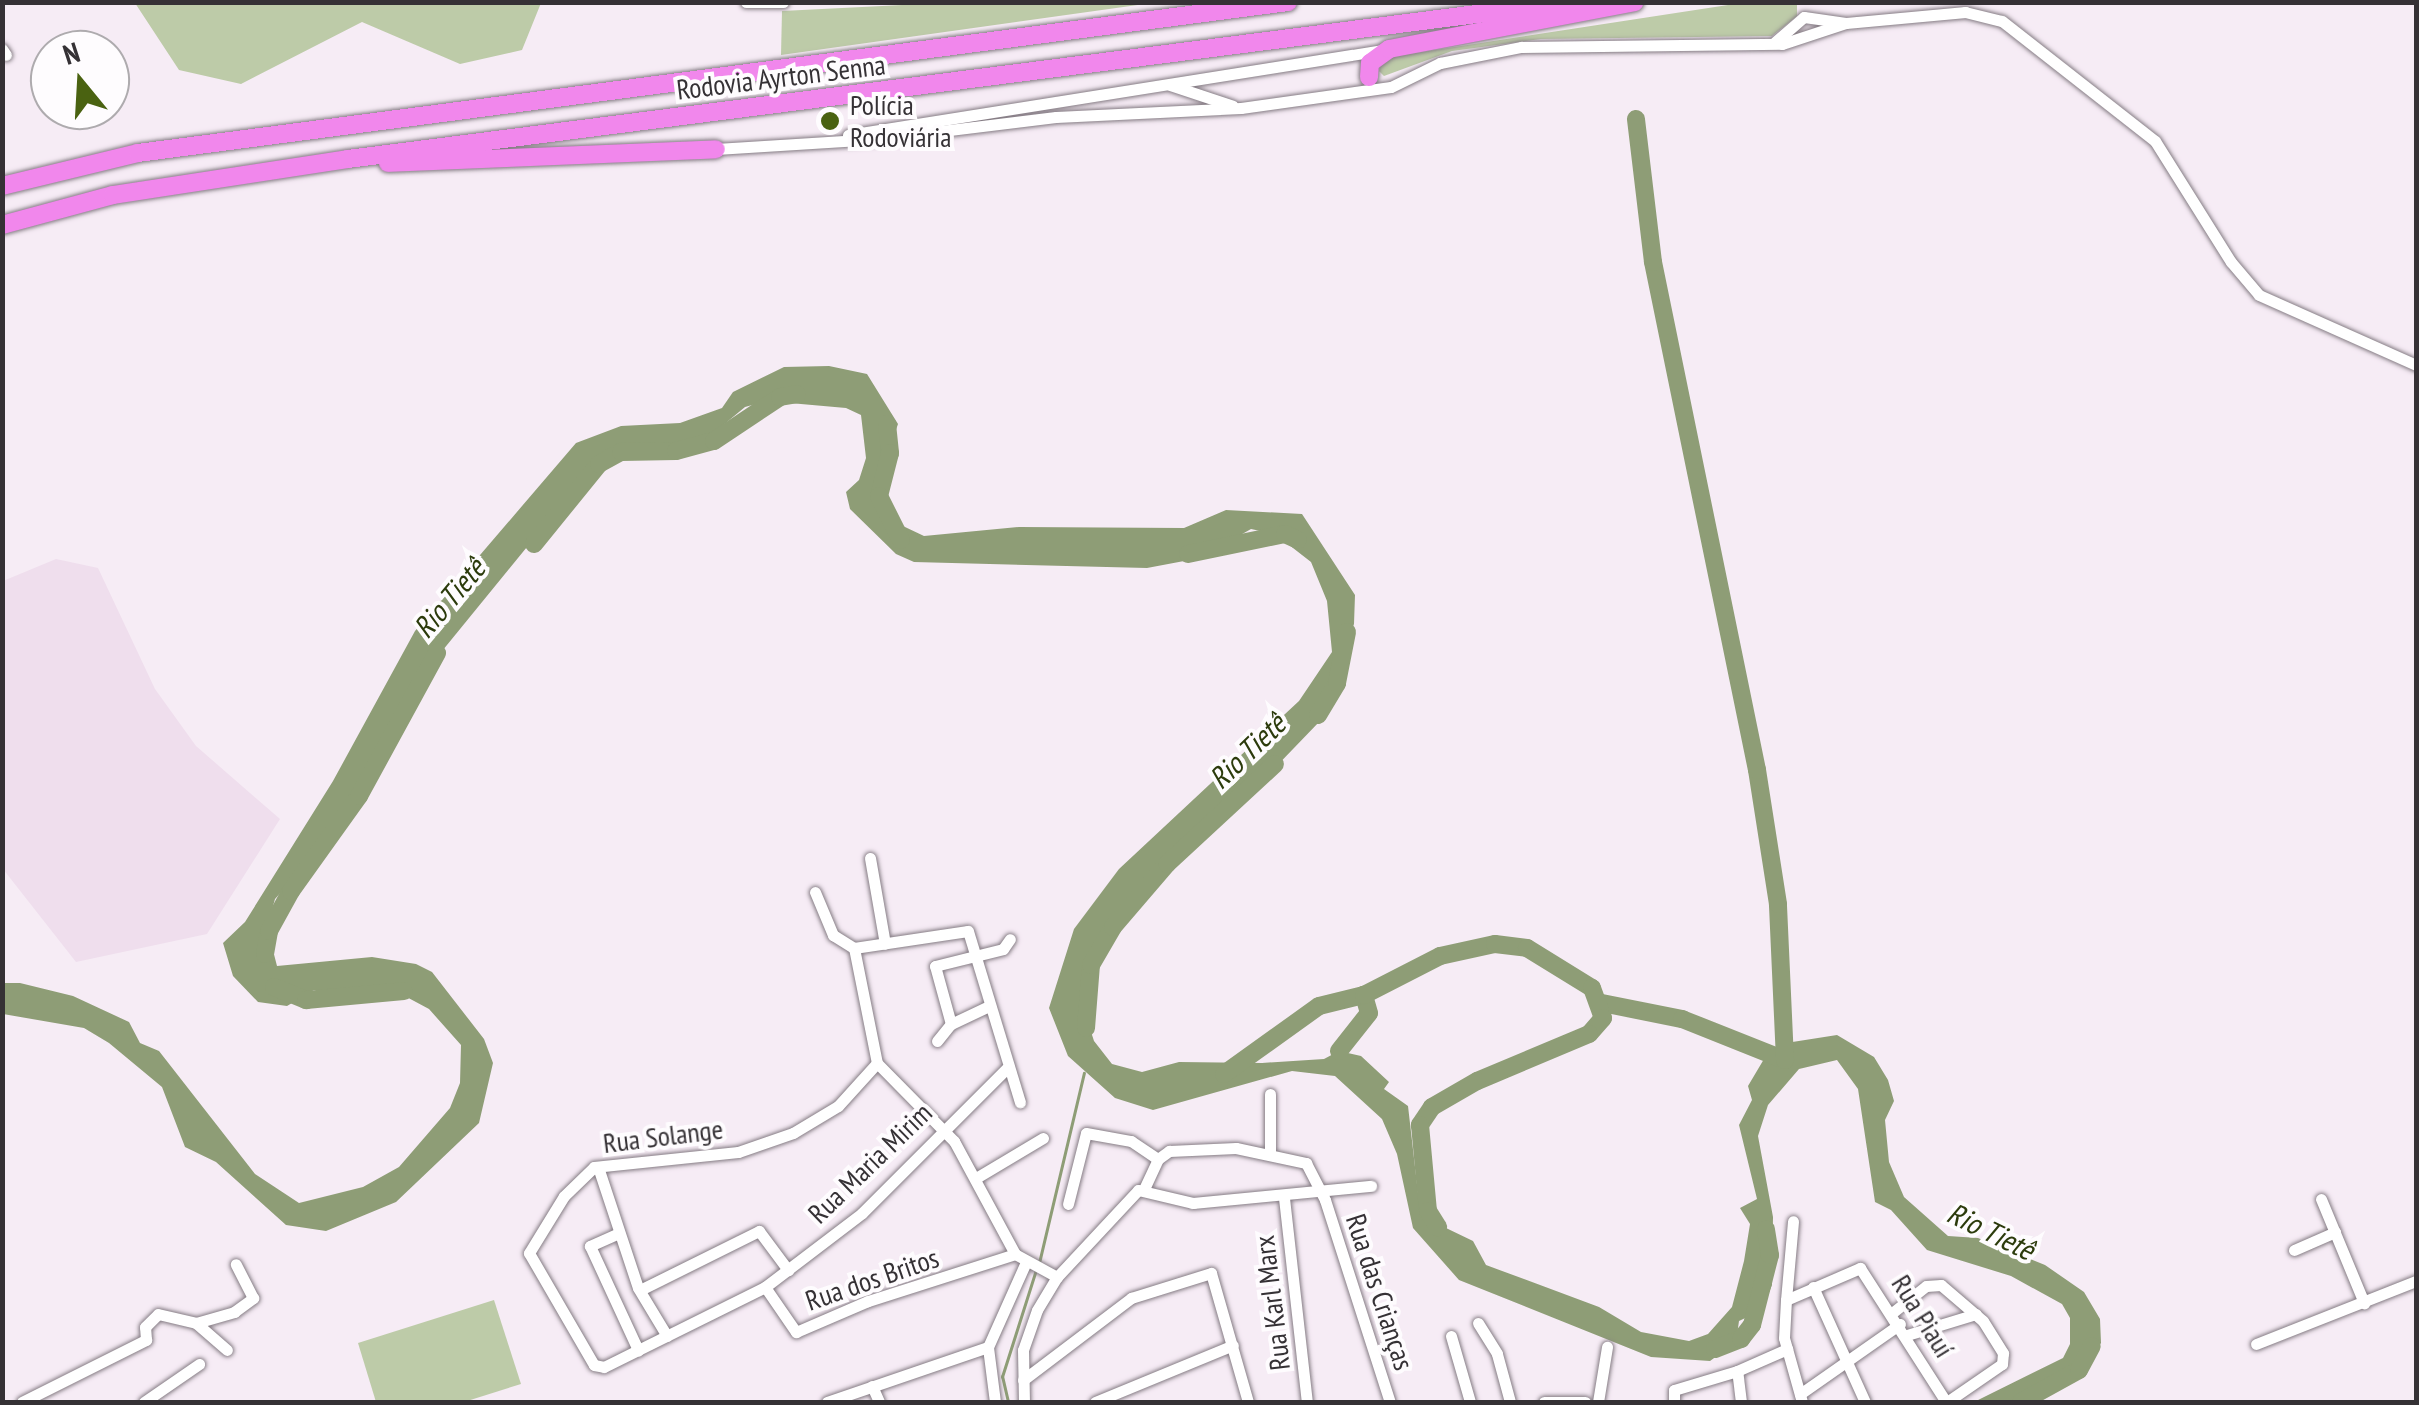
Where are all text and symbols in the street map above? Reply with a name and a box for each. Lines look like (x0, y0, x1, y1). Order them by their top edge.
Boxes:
north arrow (30, 30, 130, 130)
text: N (58, 33, 84, 73)
street label: Rodovia Ayrton Senna (674, 47, 888, 107)
place label: Polícia Rodoviária (850, 88, 951, 154)
marker: Polícia Rodoviária (819, 110, 841, 132)
water label: Rio Tietê (405, 551, 493, 645)
water label: Rio Tietê (1201, 706, 1293, 796)
street label: Rua Maria Mirim (801, 1096, 939, 1230)
street label: Rua Solange (601, 1112, 725, 1160)
water label: Rio Tietê (1941, 1194, 2041, 1268)
street label: Rua das Crianças (1339, 1210, 1421, 1374)
street label: Rua Karl Marx (1247, 1234, 1297, 1372)
street label: Rua dos Britos (801, 1241, 943, 1317)
street label: Rua Piauí (1885, 1269, 1961, 1363)

